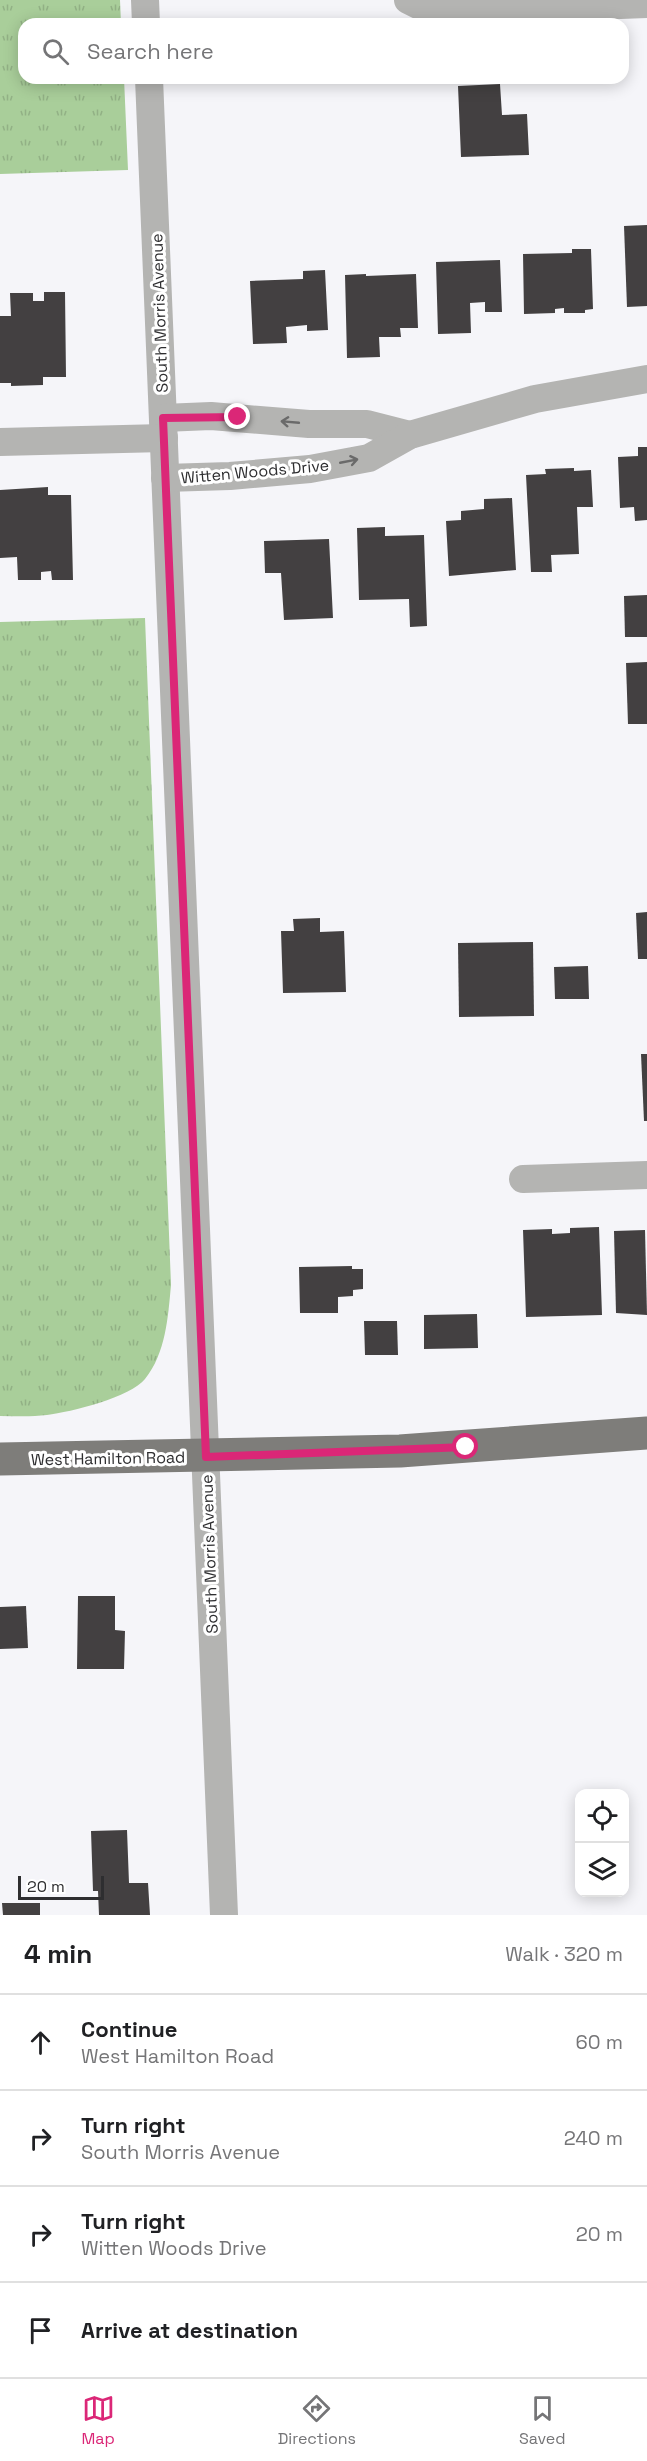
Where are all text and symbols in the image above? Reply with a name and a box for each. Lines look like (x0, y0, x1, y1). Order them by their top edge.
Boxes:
search box (18, 18, 629, 84)
icon: search (39, 35, 72, 68)
text: Search here (87, 37, 214, 65)
street label: South Morris Avenue (146, 233, 173, 393)
route end (224, 403, 250, 429)
one-way arrow (281, 416, 301, 427)
street label: Witten Woods Drive (180, 455, 330, 488)
one-way arrow (339, 455, 358, 466)
route start (452, 1433, 478, 1459)
street label: West Hamilton Road (31, 1447, 185, 1470)
street label: South Morris Avenue (196, 1474, 223, 1634)
map controls (575, 1789, 629, 1897)
button: locate (575, 1789, 629, 1843)
button: layers (575, 1843, 629, 1897)
scale bar (18, 1873, 104, 1900)
text: 20 m (27, 1876, 65, 1897)
text: 4 min (24, 1937, 92, 1971)
text: Walk · 320 m (505, 1941, 623, 1967)
text: Continue (81, 2015, 177, 2043)
icon: ahead (24, 2026, 57, 2059)
text: 60 m (576, 2029, 623, 2055)
text: West Hamilton Road (81, 2043, 274, 2069)
text: Turn right (81, 2111, 186, 2139)
icon: right (24, 2122, 57, 2155)
text: 240 m (564, 2125, 623, 2151)
text: South Morris Avenue (81, 2139, 280, 2165)
text: Turn right (81, 2207, 186, 2235)
icon: right (24, 2218, 57, 2251)
text: 20 m (576, 2221, 623, 2247)
text: Witten Woods Drive (81, 2235, 267, 2261)
icon: arrive (24, 2314, 57, 2347)
text: Arrive at destination (81, 2316, 298, 2344)
tab: Map (81, 2392, 115, 2449)
tab: Directions (278, 2392, 356, 2449)
tab: Saved (519, 2392, 566, 2449)

